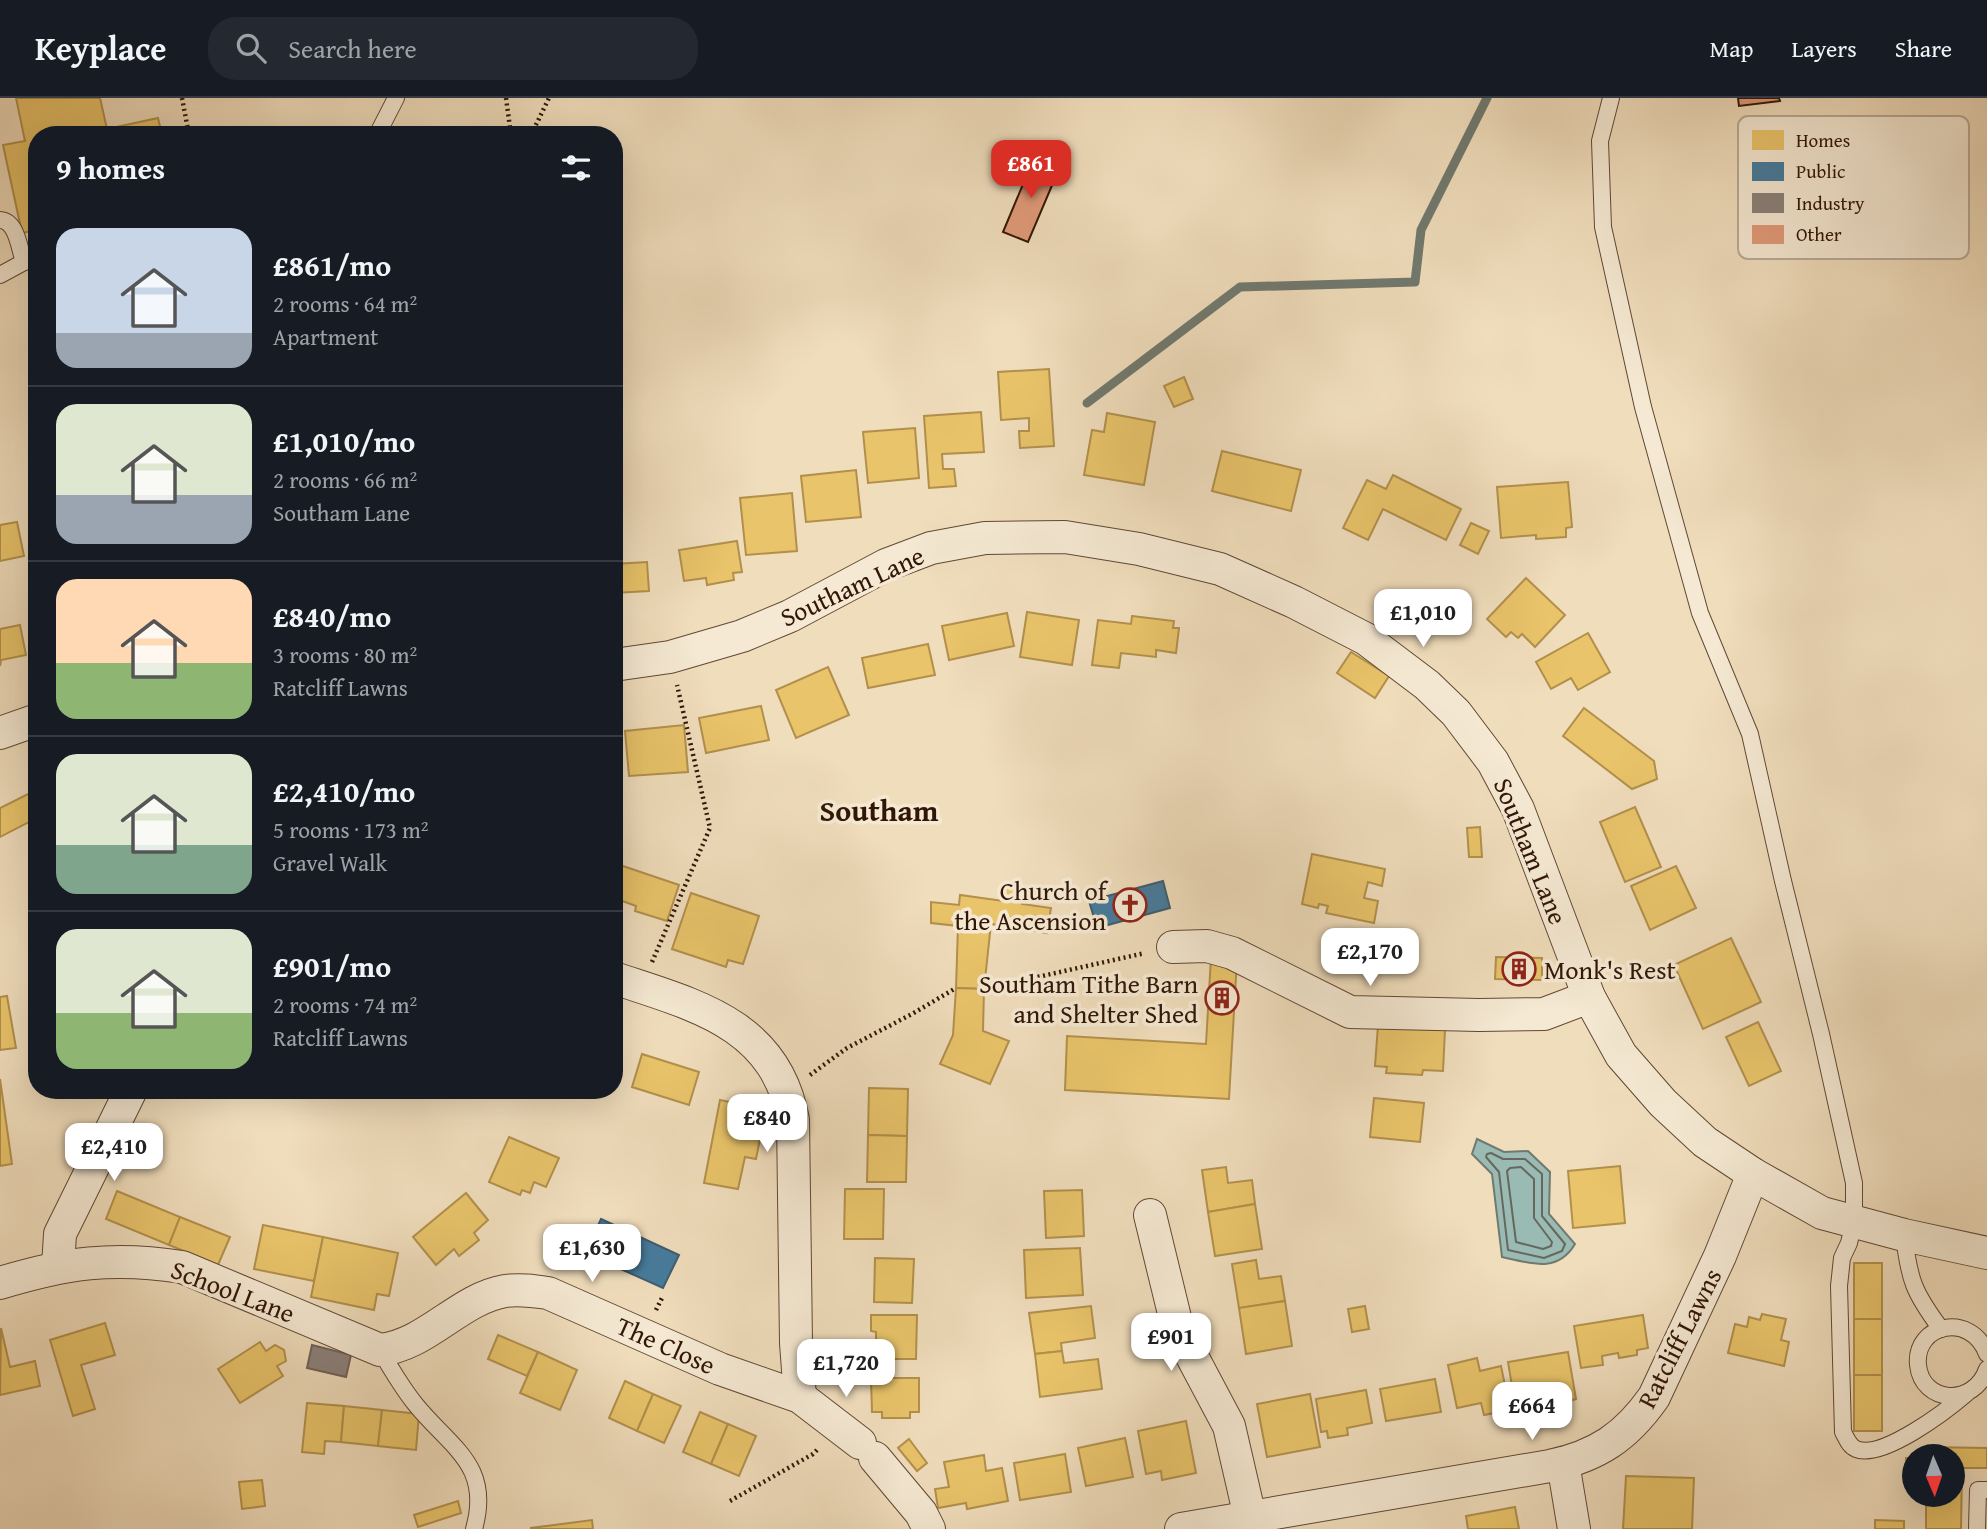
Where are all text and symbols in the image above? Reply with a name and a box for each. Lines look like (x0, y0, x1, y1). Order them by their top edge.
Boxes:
search box (208, 17, 698, 80)
text: Keyplace (35, 24, 166, 72)
icon: search (232, 29, 270, 67)
text: Search here (288, 29, 417, 68)
text: Map (1710, 31, 1753, 66)
text: Layers (1791, 31, 1857, 66)
text: Share (1895, 31, 1952, 66)
legend (1738, 116, 1969, 259)
text: Homes (1796, 126, 1850, 154)
pin: £861 (990, 140, 1072, 200)
text: 9 homes (56, 146, 165, 190)
text: £861 (1007, 146, 1055, 179)
icon: filters (557, 149, 595, 187)
text: Public (1796, 157, 1845, 185)
text: Industry (1796, 189, 1865, 217)
text: Other (1796, 220, 1842, 248)
text: £861/mo (273, 243, 391, 287)
icon: home (112, 256, 196, 340)
text: 2 rooms · 64 m² (273, 287, 417, 320)
text: Apartment (273, 320, 378, 353)
text: £1,010/mo (273, 419, 415, 463)
icon: home (112, 432, 196, 516)
text: 2 rooms · 66 m² (273, 463, 417, 496)
text: Southam Lane (273, 496, 410, 529)
street label: Southam Lane (774, 536, 930, 636)
pin: £1,010 (1366, 589, 1480, 649)
text: £840/mo (273, 594, 391, 638)
text: £1,010 (1390, 595, 1456, 628)
icon: home (112, 607, 196, 691)
text: 3 rooms · 80 m² (273, 638, 417, 671)
text: Ratcliff Lawns (273, 671, 408, 704)
text: £2,410/mo (273, 769, 415, 813)
street label: Southam Lane (1484, 772, 1578, 930)
icon: home (112, 782, 196, 866)
district label: Southam (819, 788, 939, 832)
text: 5 rooms · 173 m² (273, 813, 428, 846)
text: Gravel Walk (273, 846, 387, 879)
place label: Church of the Ascension (954, 871, 1109, 940)
church icon: Church of the Ascension (1111, 886, 1149, 924)
pin: £2,170 (1313, 928, 1427, 988)
text: £2,170 (1337, 934, 1403, 967)
text: £901/mo (273, 944, 391, 988)
building icon: Monk's Rest (1500, 950, 1538, 988)
place label: Monk's Rest (1544, 950, 1676, 989)
icon: home (112, 957, 196, 1041)
place label: Southam Tithe Barn and Shelter Shed (979, 964, 1198, 1033)
building icon: Southam Tithe Barn and Shelter Shed (1203, 979, 1241, 1017)
text: 2 rooms · 74 m² (273, 988, 417, 1021)
text: Ratcliff Lawns (273, 1021, 408, 1054)
pin: £840 (726, 1094, 808, 1154)
text: £840 (743, 1100, 791, 1133)
pin: £2,410 (57, 1124, 171, 1183)
text: £2,410 (81, 1129, 147, 1162)
pin: £1,630 (535, 1224, 649, 1284)
text: £1,630 (559, 1230, 625, 1263)
street label: School Lane (165, 1250, 301, 1332)
street label: Ratcliff Lawns (1627, 1261, 1731, 1415)
street label: The Close (610, 1306, 722, 1384)
pin: £901 (1130, 1314, 1212, 1373)
text: £901 (1147, 1319, 1195, 1352)
pin: £1,720 (789, 1340, 903, 1399)
text: £1,720 (813, 1345, 879, 1378)
pin: £664 (1491, 1382, 1573, 1442)
text: £664 (1508, 1388, 1556, 1421)
north arrow (1902, 1444, 1965, 1507)
map controls (1902, 1444, 1965, 1507)

